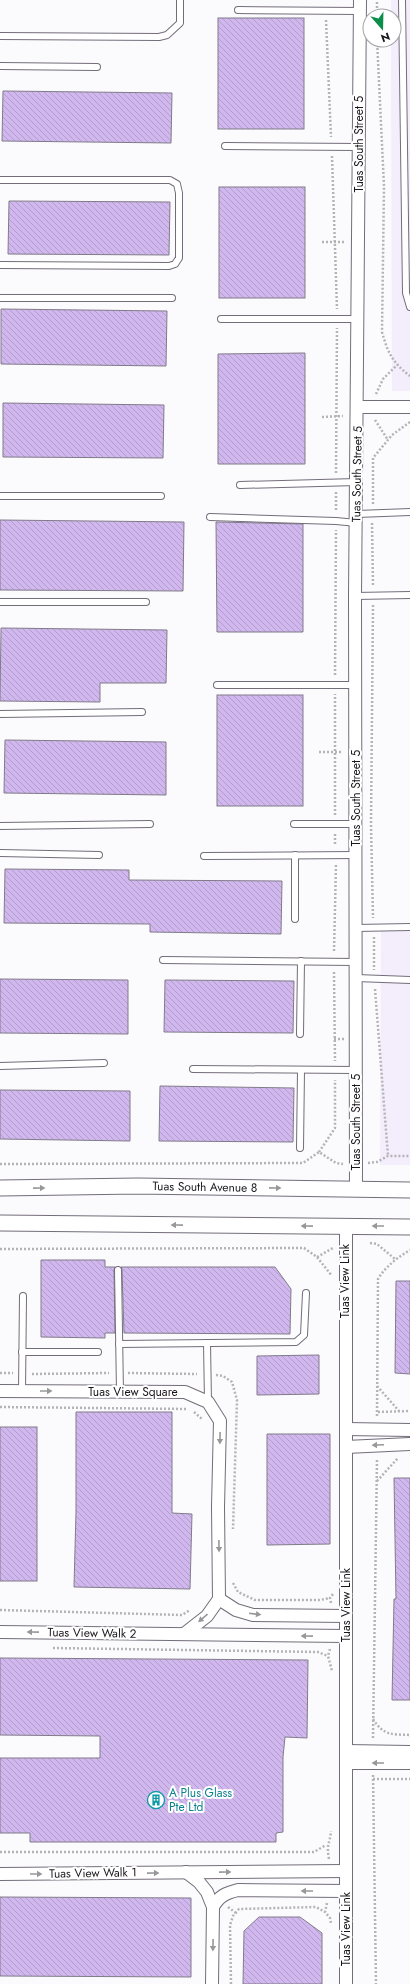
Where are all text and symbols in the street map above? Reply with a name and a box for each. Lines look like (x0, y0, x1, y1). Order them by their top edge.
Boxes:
north arrow (362, 8, 402, 48)
text: N (379, 28, 392, 46)
street label: Tuas South Street 5 (350, 96, 368, 192)
street label: Tuas South Street 5 (347, 425, 367, 522)
street label: Tuas South Street 5 (347, 750, 365, 846)
street label: Tuas South Street 5 (347, 1074, 365, 1170)
street label: Tuas South Avenue 8 (152, 1177, 258, 1197)
one-way arrow (33, 1185, 46, 1191)
one-way arrow (269, 1185, 282, 1191)
one-way arrow (170, 1222, 183, 1228)
one-way arrow (300, 1223, 313, 1229)
one-way arrow (371, 1223, 384, 1229)
street label: Tuas View Link (336, 1243, 354, 1318)
street label: Tuas View Square (88, 1383, 178, 1401)
one-way arrow (40, 1388, 53, 1394)
one-way arrow (216, 1432, 223, 1444)
one-way arrow (372, 1442, 384, 1449)
one-way arrow (216, 1540, 222, 1553)
street label: Tuas View Link (337, 1567, 355, 1642)
one-way arrow (249, 1611, 261, 1617)
one-way arrow (199, 1613, 208, 1622)
street label: Tuas View Walk 2 (47, 1623, 137, 1643)
one-way arrow (26, 1629, 39, 1635)
one-way arrow (300, 1633, 313, 1639)
one-way arrow (371, 1760, 384, 1766)
place label: A Plus Glass Pte Ltd (169, 1784, 232, 1816)
building icon: A Plus Glass Pte Ltd (146, 1790, 166, 1810)
street label: Tuas View Walk 1 (49, 1863, 137, 1883)
one-way arrow (147, 1869, 159, 1876)
one-way arrow (219, 1869, 232, 1875)
one-way arrow (30, 1871, 43, 1877)
one-way arrow (300, 1888, 313, 1894)
street label: Tuas View Link (337, 1891, 355, 1966)
one-way arrow (209, 1939, 216, 1951)

